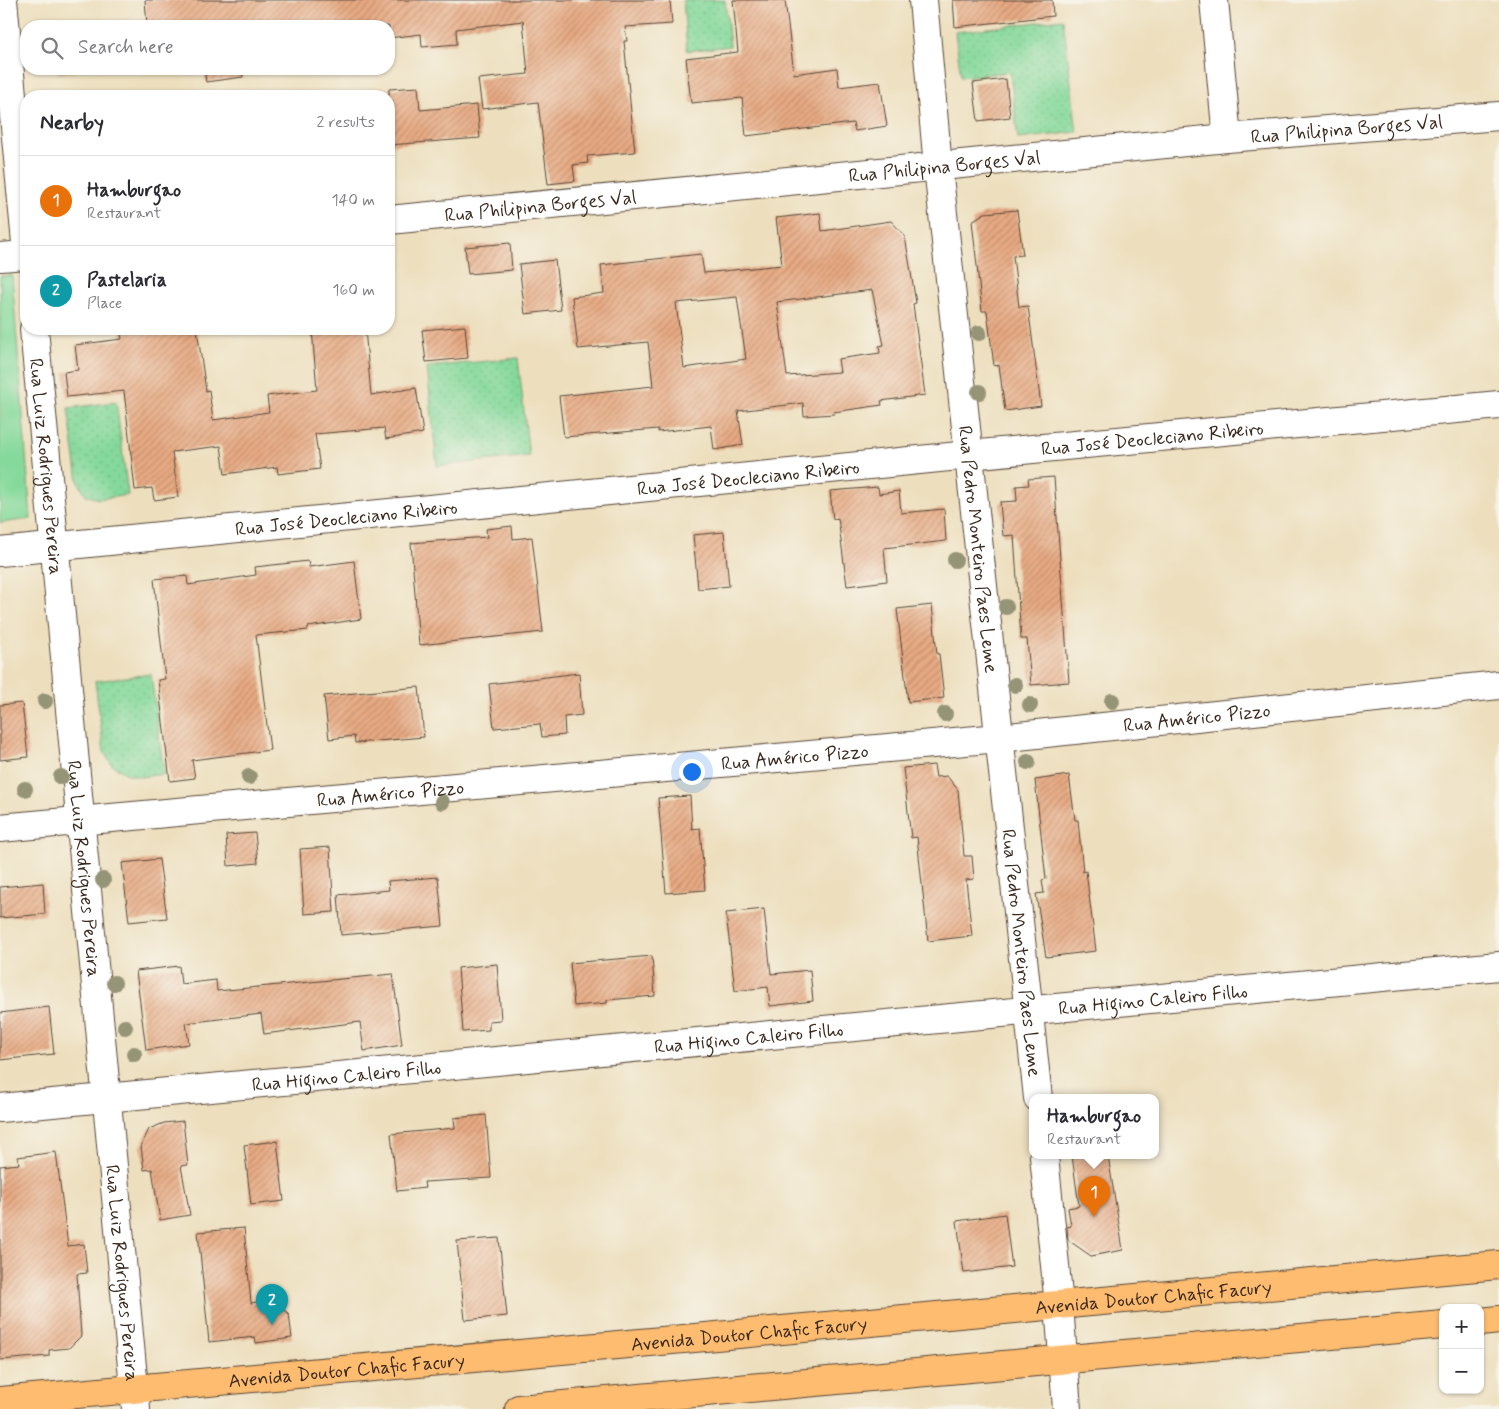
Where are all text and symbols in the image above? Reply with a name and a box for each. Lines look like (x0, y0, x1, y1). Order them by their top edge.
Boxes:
search box (20, 20, 395, 75)
icon: search (38, 34, 66, 62)
text: Search here (78, 35, 174, 60)
text: Nearby (40, 109, 104, 137)
street label: Rua Philipina Borges Val (1250, 110, 1444, 150)
text: 2 results (317, 112, 375, 133)
street label: Rua Philipina Borges Val (847, 145, 1042, 189)
text: Hamburgao (87, 178, 181, 203)
street label: Rua Philipina Borges Val (443, 185, 638, 229)
text: 1 (52, 190, 60, 211)
text: 140 m (331, 190, 375, 211)
text: Restaurant (87, 203, 161, 224)
text: Pastelaria (87, 268, 167, 293)
text: 2 (52, 280, 60, 301)
text: 160 m (332, 280, 375, 301)
text: Place (87, 293, 122, 314)
street label: Rua Luiz Rodrigues Pereira (23, 357, 68, 576)
street label: Rua José Deocleciano Ribeiro (1040, 416, 1265, 462)
street label: Rua Pedro Monteiro Paes Leme (952, 424, 1003, 674)
street label: Rua José Deocleciano Ribeiro (636, 455, 861, 502)
street label: Rua José Deocleciano Ribeiro (234, 495, 459, 542)
street label: Rua Américo Pizzo (1122, 698, 1272, 739)
street label: Rua Américo Pizzo (720, 739, 870, 777)
street label: Rua Luiz Rodrigues Pereira (61, 759, 106, 978)
your location (679, 759, 705, 785)
street label: Rua Américo Pizzo (316, 775, 465, 813)
street label: Rua Pedro Monteiro Paes Leme (995, 828, 1047, 1078)
street label: Rua Higino Caleiro Filho (1057, 979, 1249, 1022)
street label: Rua Higino Caleiro Filho (653, 1017, 845, 1060)
street label: Rua Higino Caleiro Filho (251, 1055, 443, 1098)
popup (1029, 1094, 1159, 1159)
text: Hamburgao (1047, 1104, 1141, 1129)
text: Restaurant (1047, 1129, 1121, 1150)
street label: Rua Luiz Rodrigues Pereira (99, 1164, 144, 1382)
pin: 1 (1078, 1176, 1110, 1217)
street label: Avenida Doutor Chafic Facury (1034, 1275, 1273, 1321)
pin: 2 (256, 1284, 288, 1325)
map controls (1439, 1304, 1484, 1394)
button: + (1439, 1304, 1484, 1349)
street label: Avenida Doutor Chafic Facury (630, 1311, 868, 1358)
street label: Avenida Doutor Chafic Facury (227, 1348, 466, 1394)
button: − (1439, 1349, 1484, 1394)

